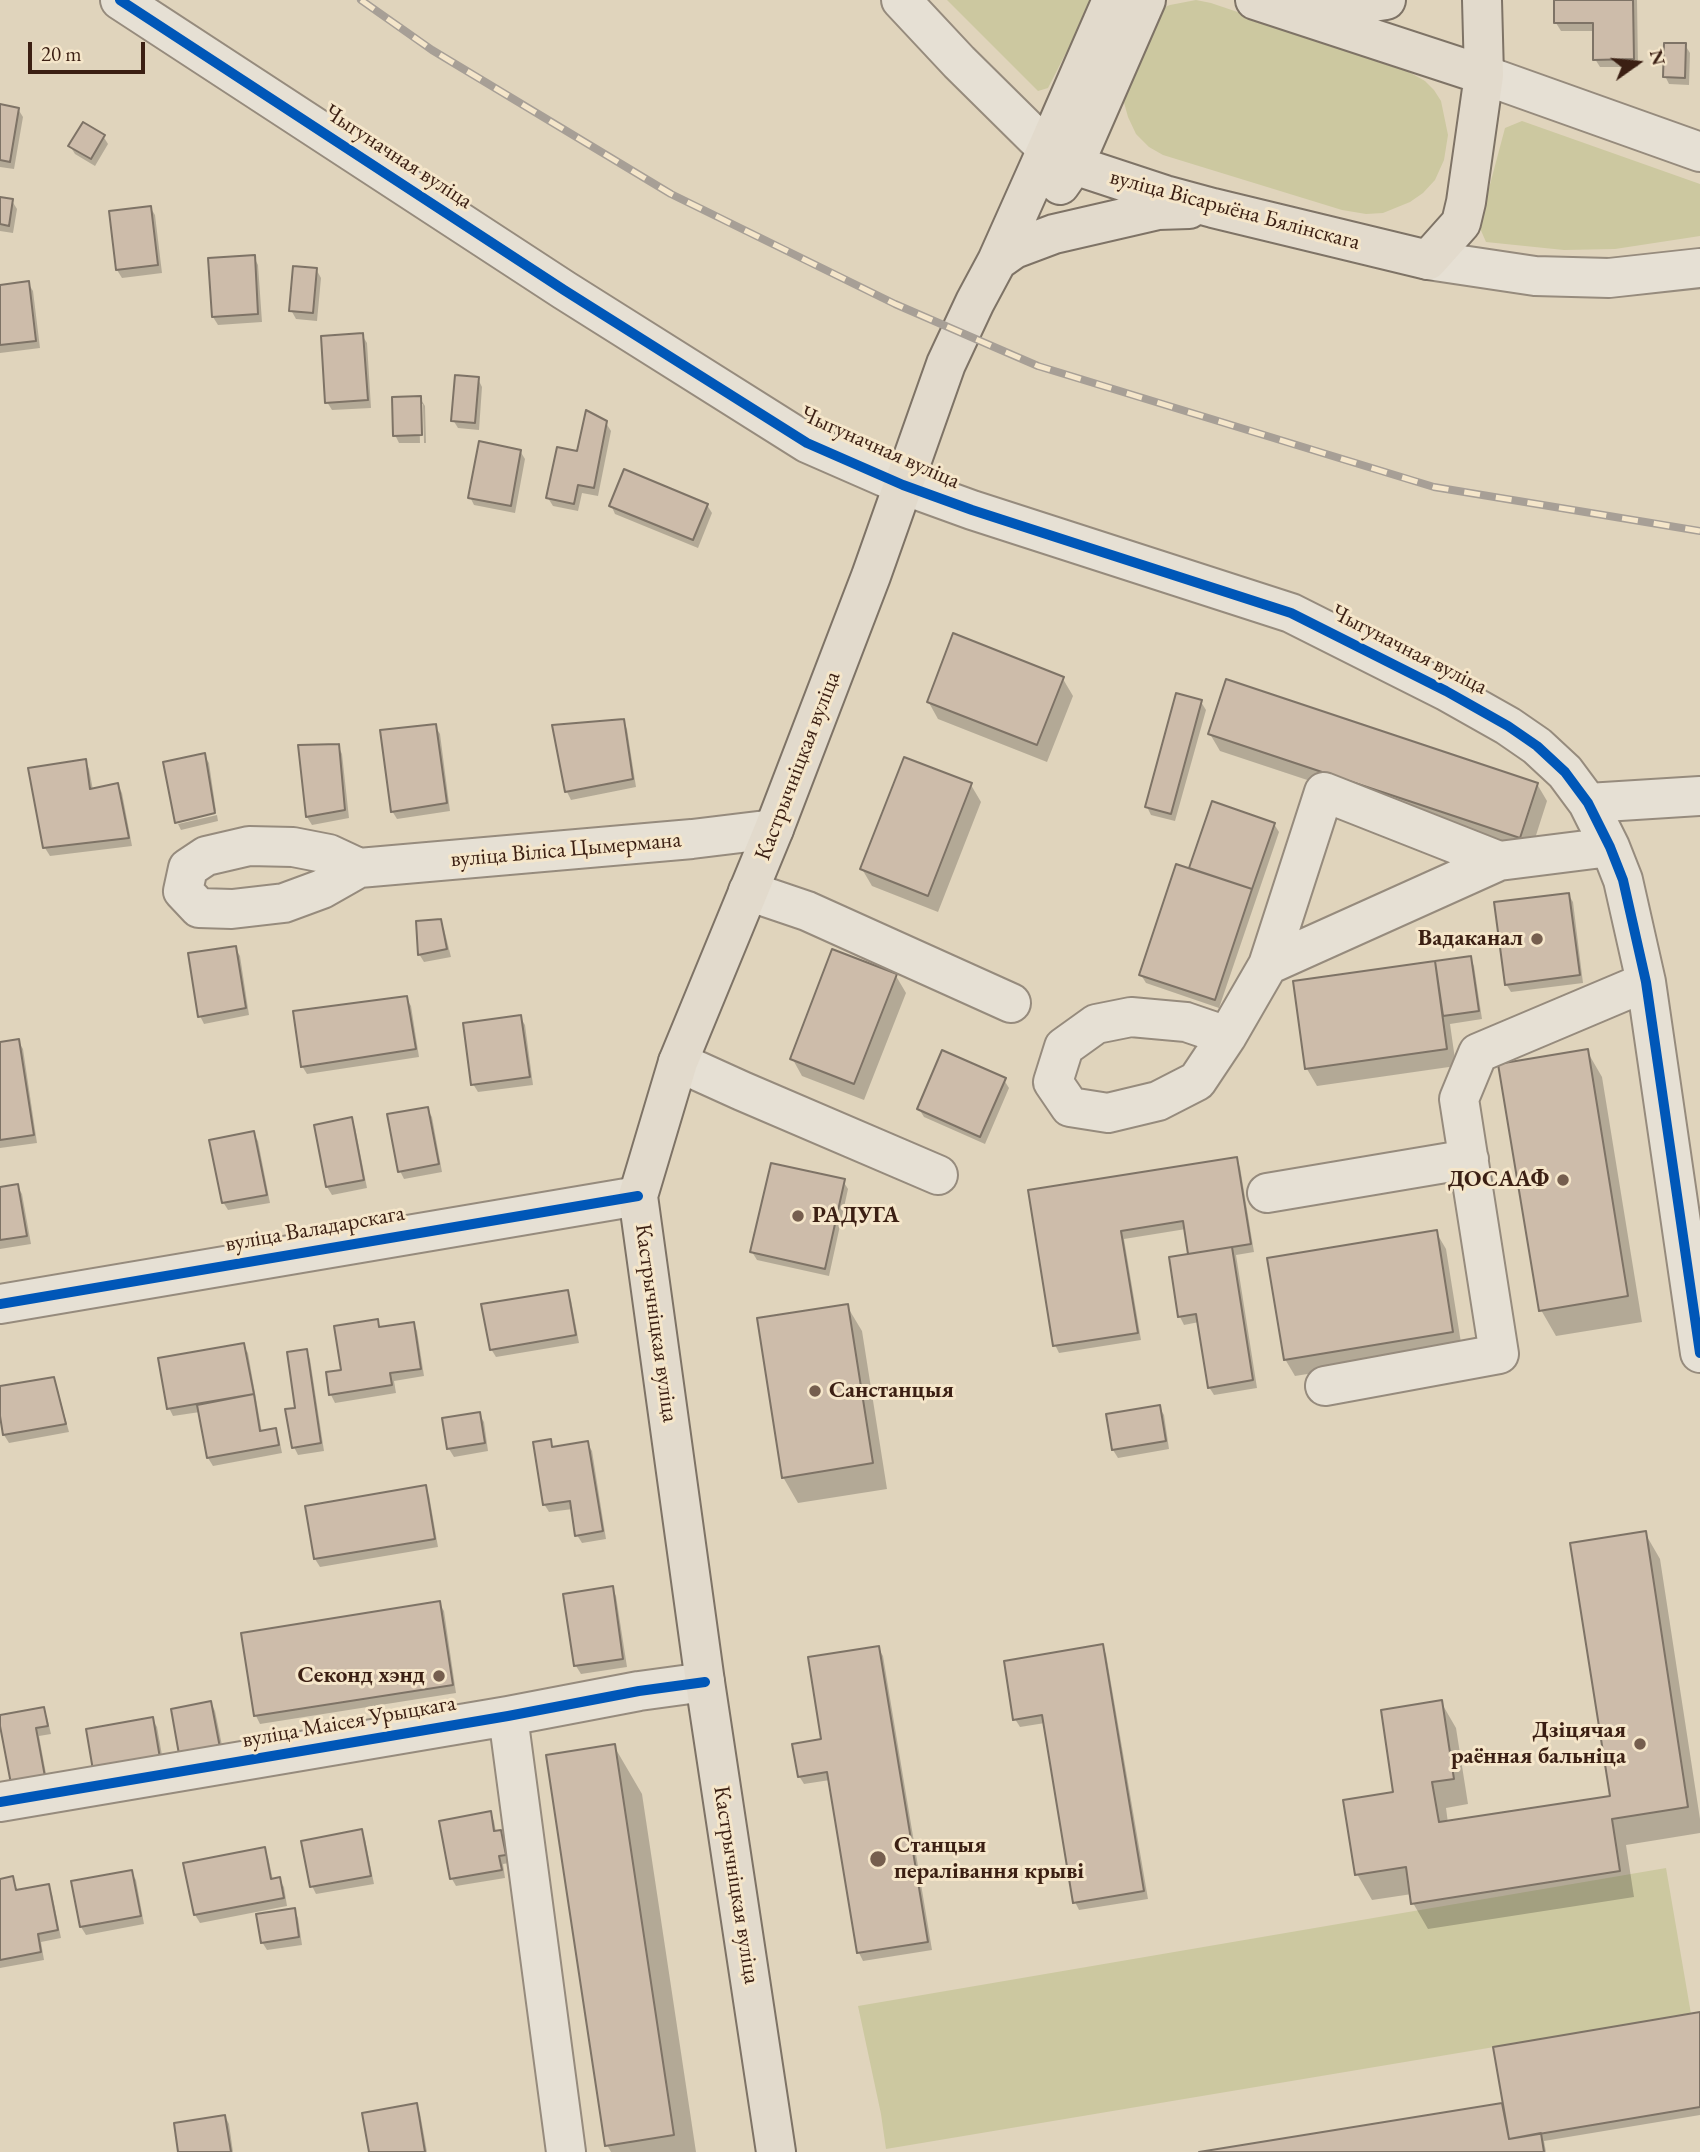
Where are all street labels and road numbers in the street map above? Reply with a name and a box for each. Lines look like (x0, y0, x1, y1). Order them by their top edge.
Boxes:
street label: Чыгуначная вуліца (319, 99, 477, 215)
street label: вуліца Вісарыёна Бялінскага (1107, 163, 1363, 257)
street label: Чыгуначная вуліца (796, 401, 964, 495)
street label: Чыгуначная вуліца (1326, 599, 1492, 701)
street label: Кастрычніцкая вуліца (749, 668, 847, 864)
street label: вуліца Віліса Цымермана (449, 826, 683, 874)
street label: вуліца Валадарскага (223, 1200, 407, 1258)
street label: Кастрычніцкая вуліца (628, 1222, 684, 1424)
street label: вуліца Маісея Урыцкага (240, 1690, 458, 1754)
street label: Кастрычніцкая вуліца (707, 1784, 765, 1986)

